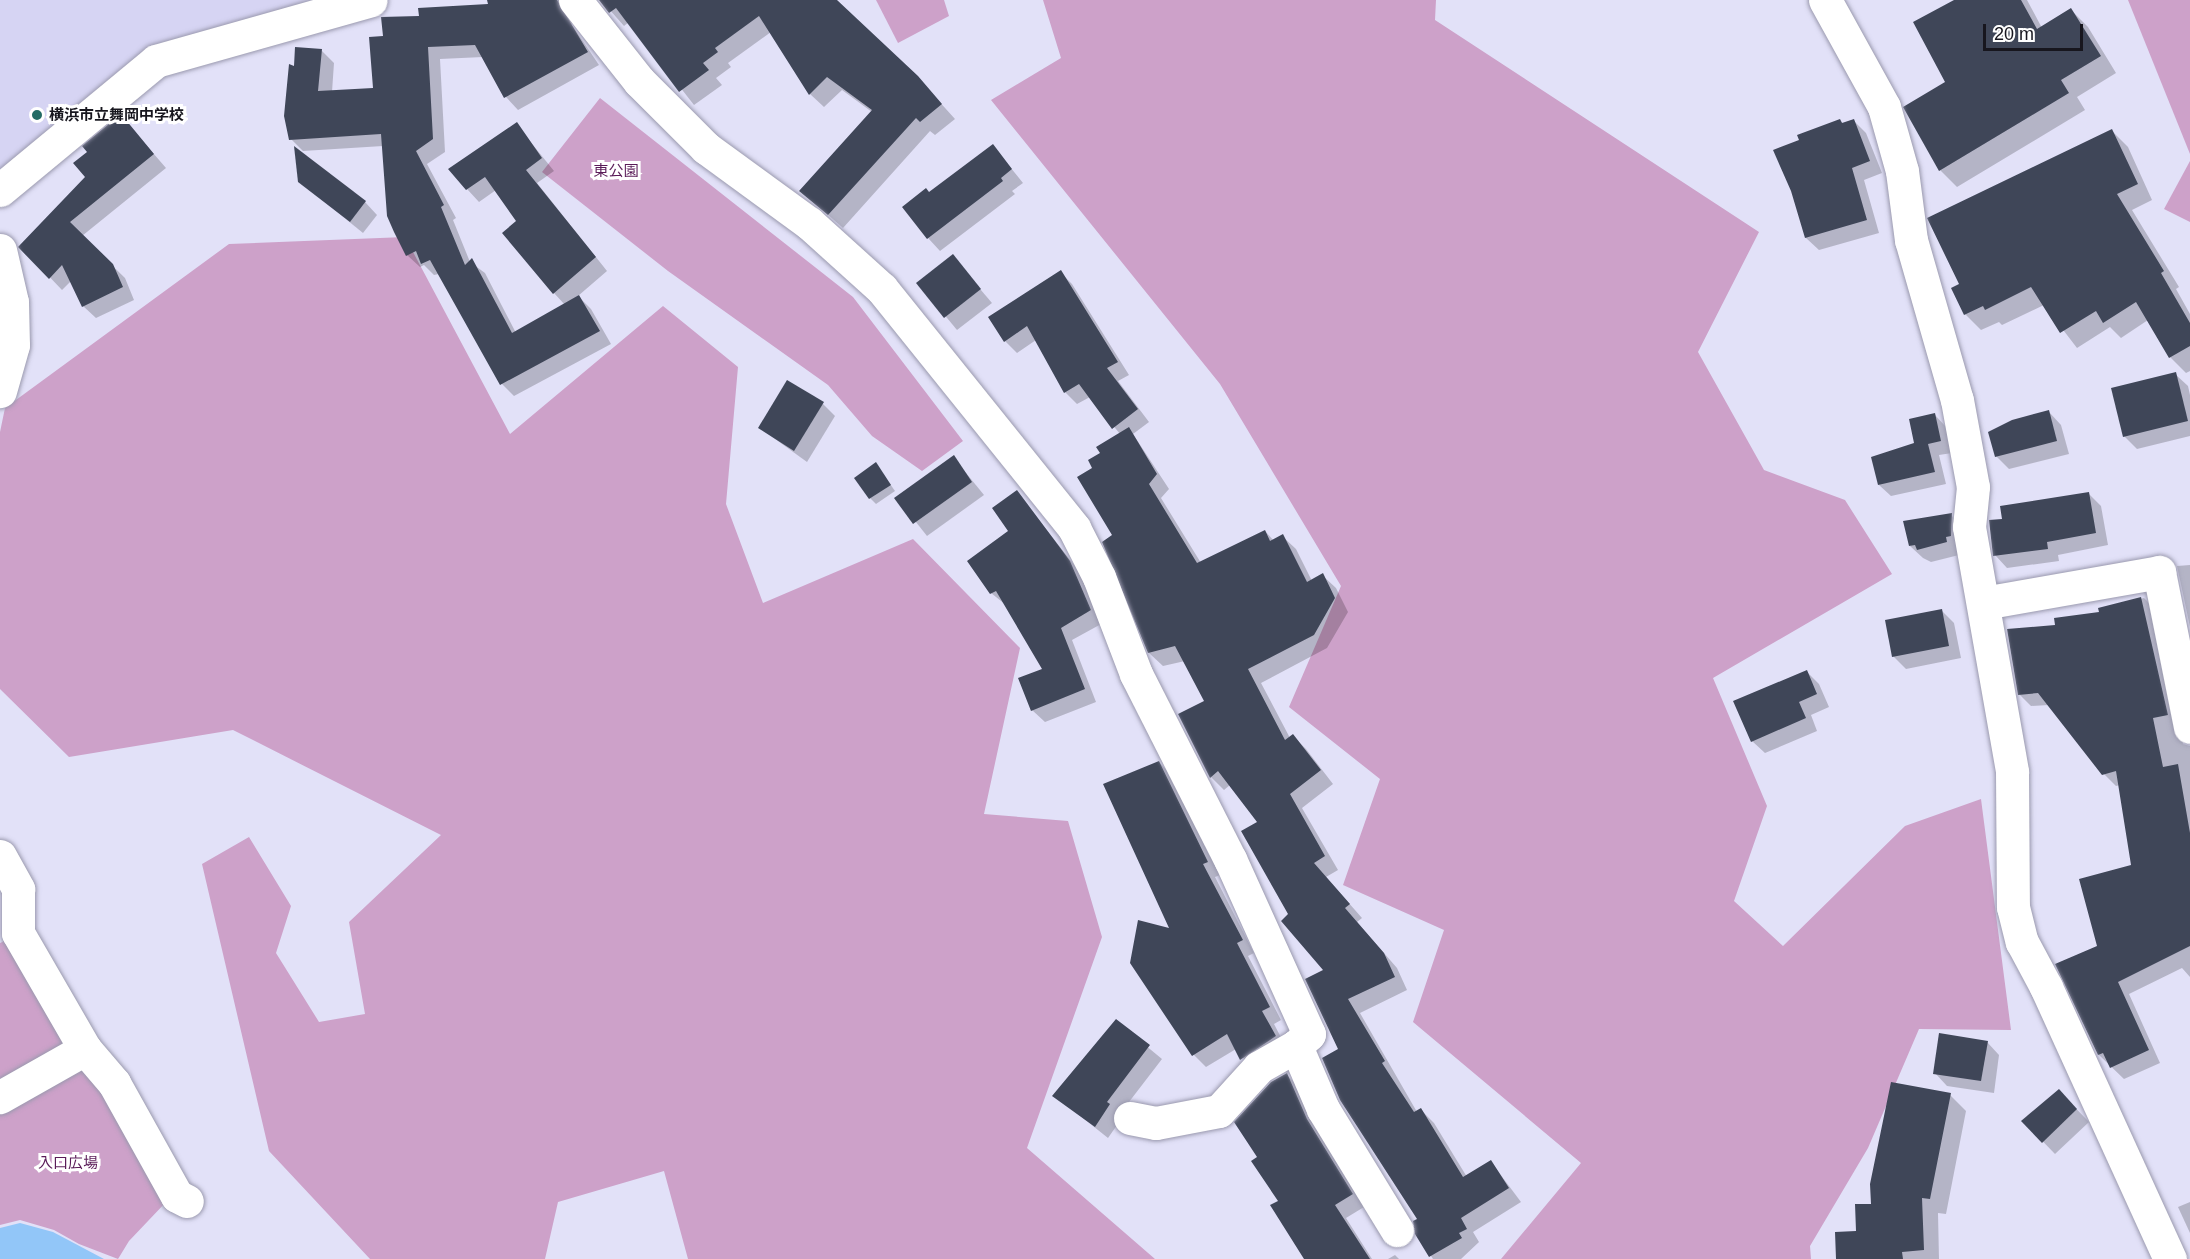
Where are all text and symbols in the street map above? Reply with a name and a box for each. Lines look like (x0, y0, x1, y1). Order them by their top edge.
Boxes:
scale bar (1986, 12, 2086, 50)
text: 20 m (1994, 24, 2034, 44)
place label: 横浜市立舞岡中学校 (49, 106, 184, 124)
marker: 横浜市立舞岡中学校 (30, 108, 44, 122)
park label: 東公園 (594, 162, 638, 180)
park label: 入口広場 (38, 1154, 98, 1172)

